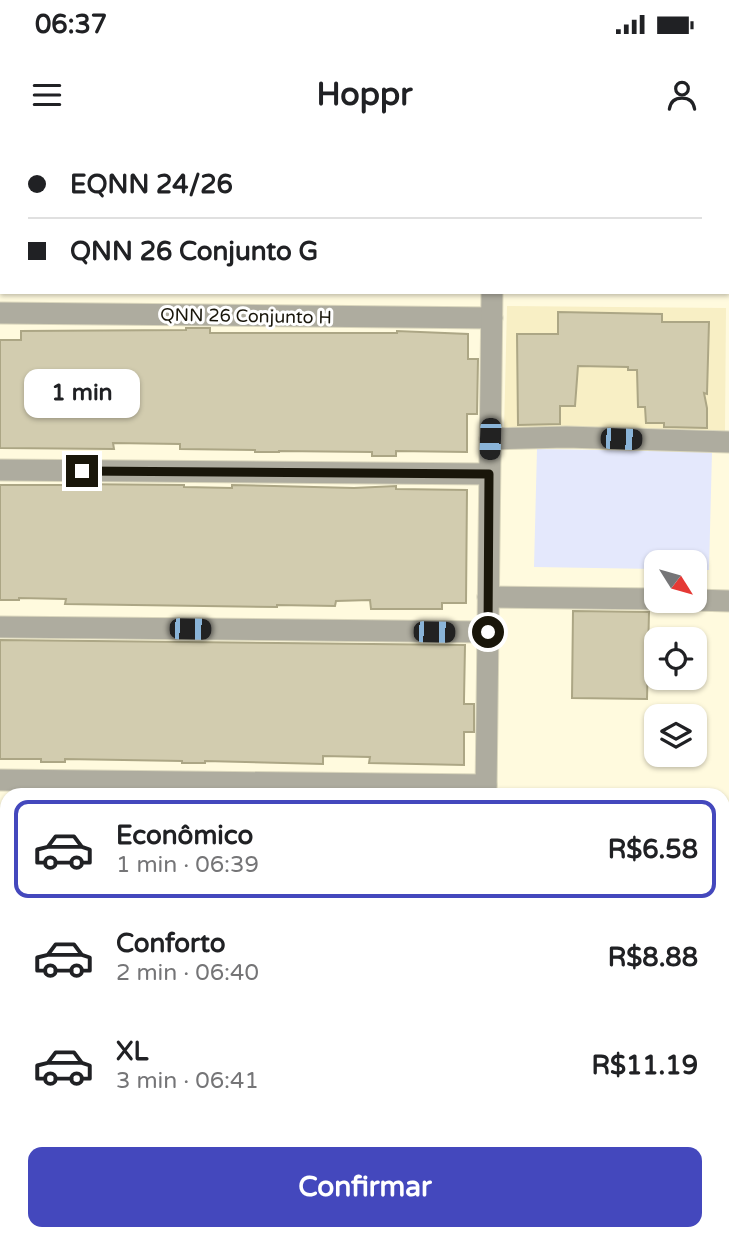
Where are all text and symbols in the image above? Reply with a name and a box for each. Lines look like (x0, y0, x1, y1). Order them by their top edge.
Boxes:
text: 06:37 (35, 9, 107, 40)
icon: menu (28, 76, 66, 114)
text: Hoppr (317, 76, 412, 114)
icon: person (663, 76, 701, 114)
text: EQNN 24/26 (70, 169, 233, 200)
text: QNN 26 Conjunto G (70, 236, 318, 267)
street label: QNN 26 Conjunto H (160, 304, 332, 328)
callout: 1 min (24, 370, 140, 418)
text: 1 min (51, 379, 113, 407)
car (479, 418, 502, 460)
car (600, 428, 643, 450)
route end (66, 455, 98, 487)
north arrow (644, 550, 707, 612)
map controls (644, 550, 707, 767)
route start (472, 616, 504, 648)
car (169, 618, 212, 640)
car (413, 621, 456, 643)
button: locate (644, 627, 707, 690)
button: layers (644, 704, 707, 767)
icon: car (32, 818, 95, 881)
text: Econômico (116, 820, 253, 851)
text: R$6.58 (608, 834, 698, 865)
text: 1 min · 06:39 (116, 851, 259, 879)
icon: car (32, 926, 95, 989)
text: Conforto (116, 928, 225, 959)
text: R$8.88 (608, 942, 698, 973)
text: 2 min · 06:40 (116, 959, 259, 987)
icon: car (32, 1034, 95, 1097)
text: XL (116, 1036, 148, 1067)
text: R$11.19 (591, 1050, 698, 1081)
text: 3 min · 06:41 (116, 1067, 259, 1095)
button: Confirmar (28, 1147, 702, 1227)

